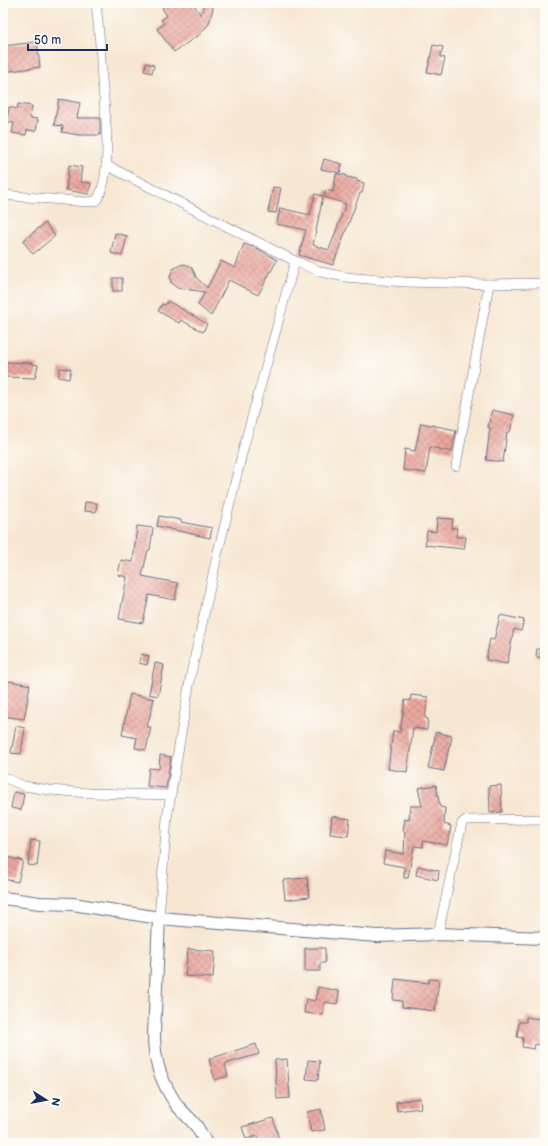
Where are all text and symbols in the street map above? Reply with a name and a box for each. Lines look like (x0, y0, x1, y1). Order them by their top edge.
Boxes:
scale bar (28, 26, 107, 52)
text: 50 m (34, 33, 61, 48)
north arrow (26, 1080, 66, 1120)
text: N (48, 1097, 62, 1107)

